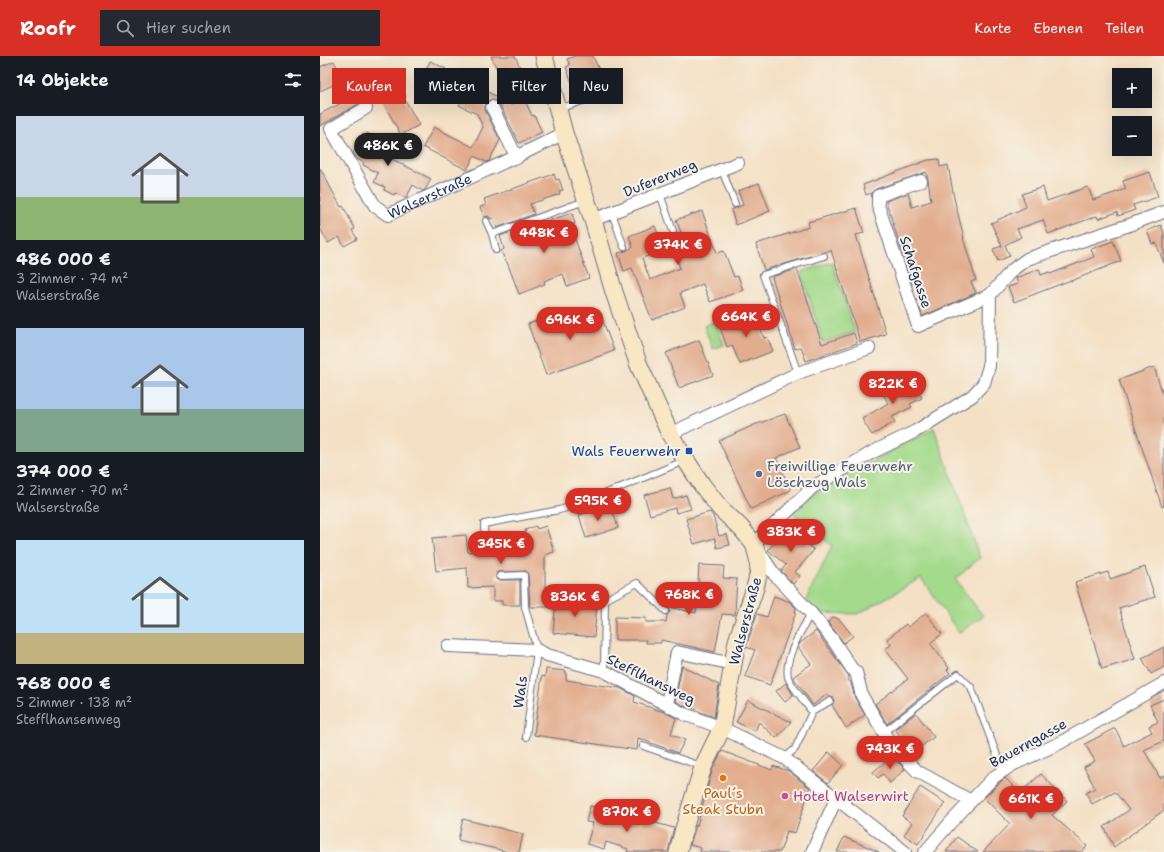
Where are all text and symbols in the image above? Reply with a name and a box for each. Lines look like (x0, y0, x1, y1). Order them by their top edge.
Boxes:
search box (100, 10, 380, 46)
text: Roofr (20, 16, 76, 41)
icon: search (114, 17, 136, 39)
text: Hier suchen (146, 18, 231, 38)
text: Karte (975, 19, 1012, 37)
text: Ebenen (1034, 19, 1083, 37)
text: Teilen (1105, 19, 1144, 37)
chip: Kaufen (332, 68, 406, 104)
chip: Mieten (414, 68, 489, 104)
chip: Filter (497, 68, 561, 104)
chip: Neu (569, 68, 623, 104)
map controls (1112, 68, 1152, 156)
button: + (1112, 68, 1152, 108)
text: 14 Objekte (16, 69, 109, 91)
icon: filters (282, 69, 304, 91)
button: − (1112, 116, 1152, 156)
pin: 486K € (355, 133, 421, 167)
text: 486K € (363, 137, 413, 154)
icon: home (124, 142, 196, 214)
street label: Dufererweg (621, 155, 699, 201)
street label: Walserstraße (385, 169, 474, 223)
pin: 448K € (511, 220, 577, 254)
text: 448K € (519, 224, 569, 241)
pin: 374K € (645, 232, 711, 266)
street label: Schafgasse (896, 234, 936, 310)
text: 374K € (653, 236, 703, 253)
text: 486 000 € (16, 248, 111, 270)
text: 3 Zimmer · 74 m² (16, 270, 128, 287)
text: Walserstraße (16, 287, 100, 304)
pin: 664K € (713, 304, 779, 338)
pin: 696K € (537, 307, 603, 341)
text: 664K € (721, 308, 771, 325)
text: 696K € (545, 311, 595, 328)
icon: home (124, 354, 196, 426)
pin: 822K € (860, 371, 926, 405)
text: 822K € (868, 375, 918, 392)
place label: Wals Feuerwehr (572, 442, 681, 460)
marker: Wals Feuerwehr (684, 446, 694, 456)
place label: Freiwillige Feuerwehr Löschzug Wals (767, 457, 913, 491)
text: 374 000 € (16, 460, 110, 482)
marker: Freiwillige Feuerwehr Löschzug Wals (754, 469, 764, 479)
text: 2 Zimmer · 70 m² (16, 482, 128, 499)
pin: 595K € (565, 488, 631, 522)
text: 595K € (574, 492, 622, 509)
text: Walserstraße (16, 499, 100, 516)
pin: 383K € (758, 519, 824, 553)
text: 383K € (766, 523, 816, 540)
pin: 345K € (468, 531, 534, 565)
text: 345K € (477, 535, 525, 552)
icon: home (124, 566, 196, 638)
street label: Walserstraße (725, 575, 765, 667)
pin: 768K € (656, 582, 722, 616)
pin: 836K € (542, 584, 608, 618)
text: 768K € (664, 586, 714, 603)
text: 836K € (550, 588, 600, 605)
street label: Stefflhansweg (604, 650, 698, 708)
text: 768 000 € (16, 672, 111, 694)
street label: Wals (509, 674, 531, 709)
text: 5 Zimmer · 138 m² (16, 694, 132, 711)
text: Stefflhansenweg (16, 711, 121, 728)
street label: Bauerngasse (986, 714, 1070, 772)
pin: 743K € (857, 736, 923, 770)
text: 743K € (866, 740, 914, 757)
marker: Paul´s Steak Stubn (718, 773, 728, 783)
place label: Paul´s Steak Stubn (682, 784, 764, 818)
pin: 661K € (998, 786, 1064, 820)
place label: Hotel Walserwirt (793, 787, 909, 805)
text: 661K € (1008, 790, 1054, 807)
marker: Hotel Walserwirt (780, 791, 790, 801)
pin: 870K € (594, 799, 660, 833)
text: 870K € (602, 803, 652, 820)

